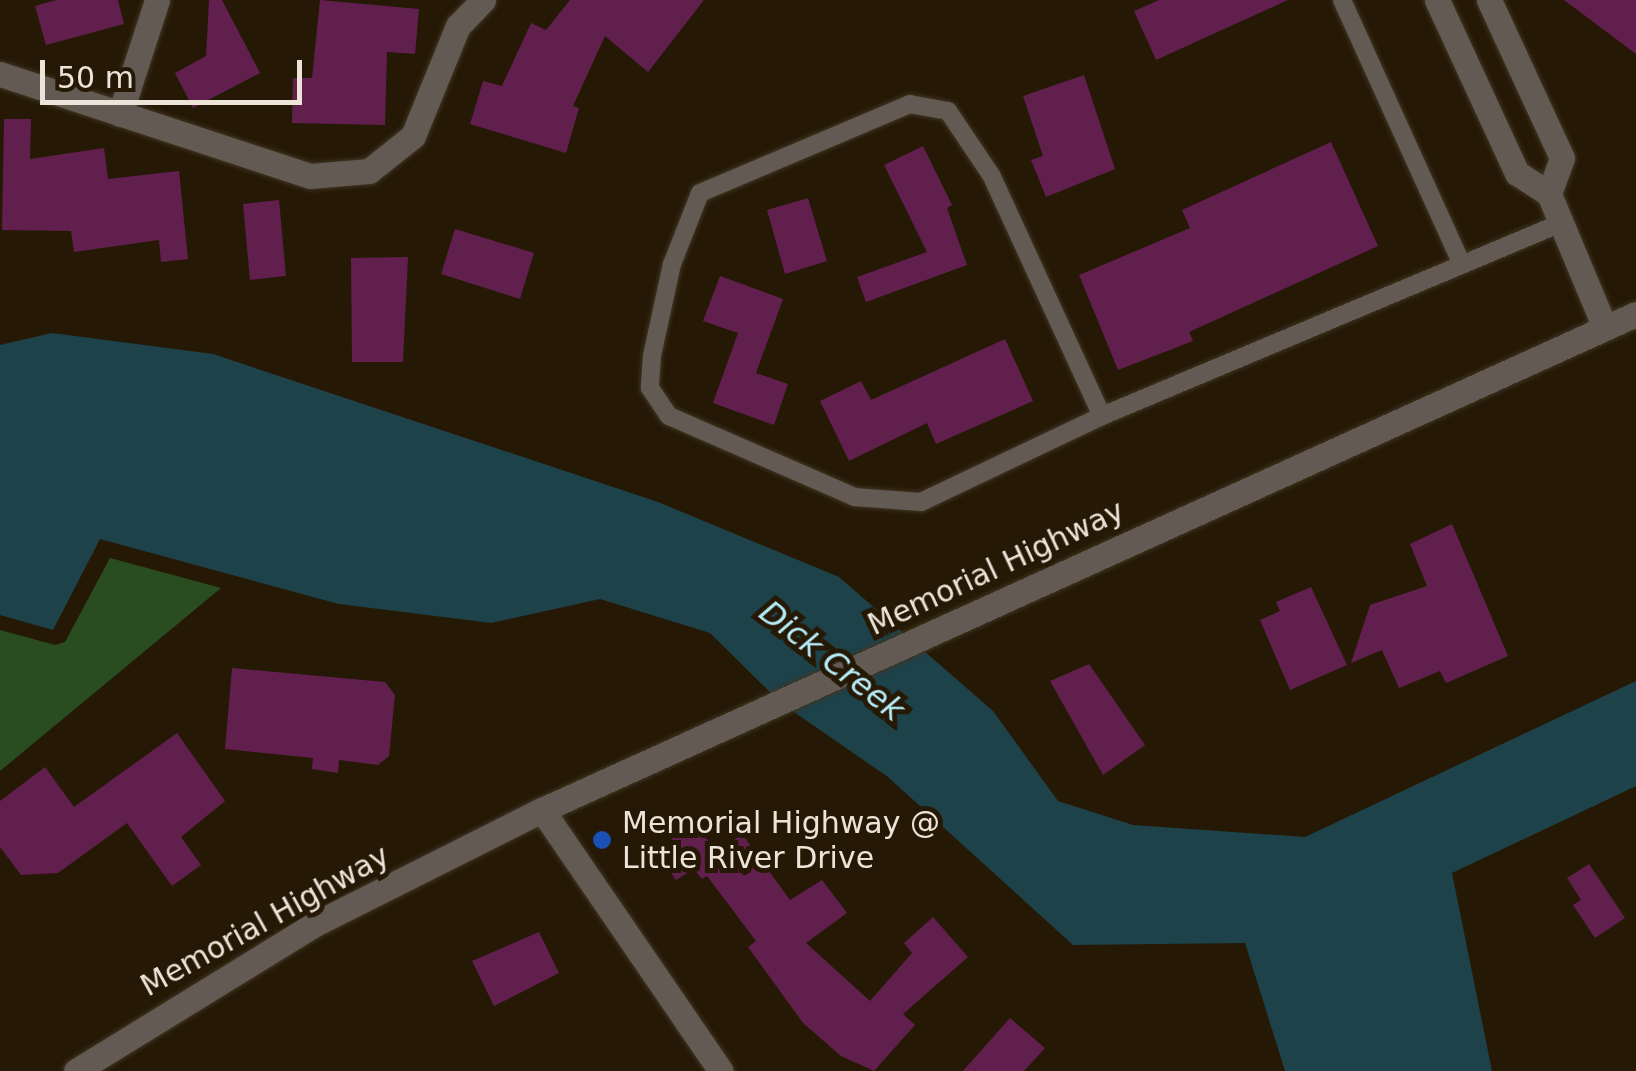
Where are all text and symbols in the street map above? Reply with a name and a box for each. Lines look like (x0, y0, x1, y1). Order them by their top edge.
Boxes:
scale bar (45, 40, 308, 102)
text: 50 m (57, 60, 134, 95)
street label: Memorial Highway (862, 493, 1130, 643)
water label: Dick Creek (752, 593, 912, 729)
place label: Memorial Highway @ Little River Drive (622, 805, 940, 876)
marker: Memorial Highway @ Little River Drive (591, 829, 613, 851)
street label: Memorial Highway (134, 838, 396, 1004)

